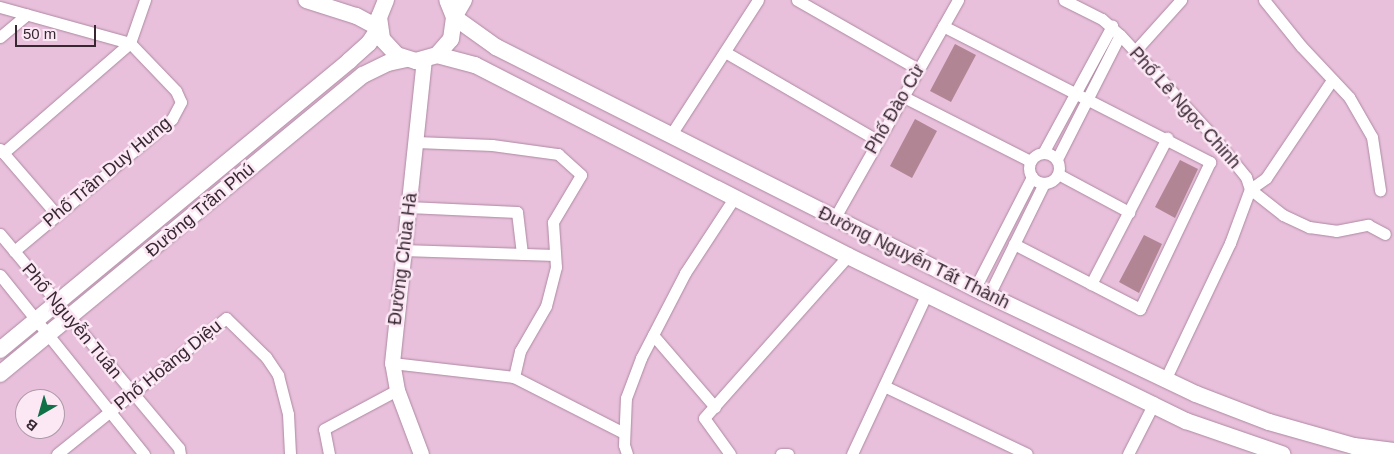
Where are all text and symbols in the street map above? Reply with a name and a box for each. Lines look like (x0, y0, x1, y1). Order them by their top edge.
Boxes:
scale bar (18, 15, 99, 47)
text: 50 m (23, 25, 56, 42)
street label: Phố Lê Ngọc Chinh (1125, 43, 1245, 173)
street label: Phố Đào Cừ (861, 60, 929, 158)
street label: Phố Trần Duy Hưng (39, 112, 175, 232)
street label: Đường Trần Phú (141, 158, 259, 262)
street label: Đường Chùa Hà (384, 192, 422, 326)
street label: Đường Nguyễn Tất Thành (814, 202, 1014, 314)
street label: Phố Nguyễn Tuân (17, 259, 127, 383)
street label: Phố Hoàng Diệu (110, 315, 226, 415)
north arrow (15, 389, 65, 439)
text: B (22, 416, 40, 434)

